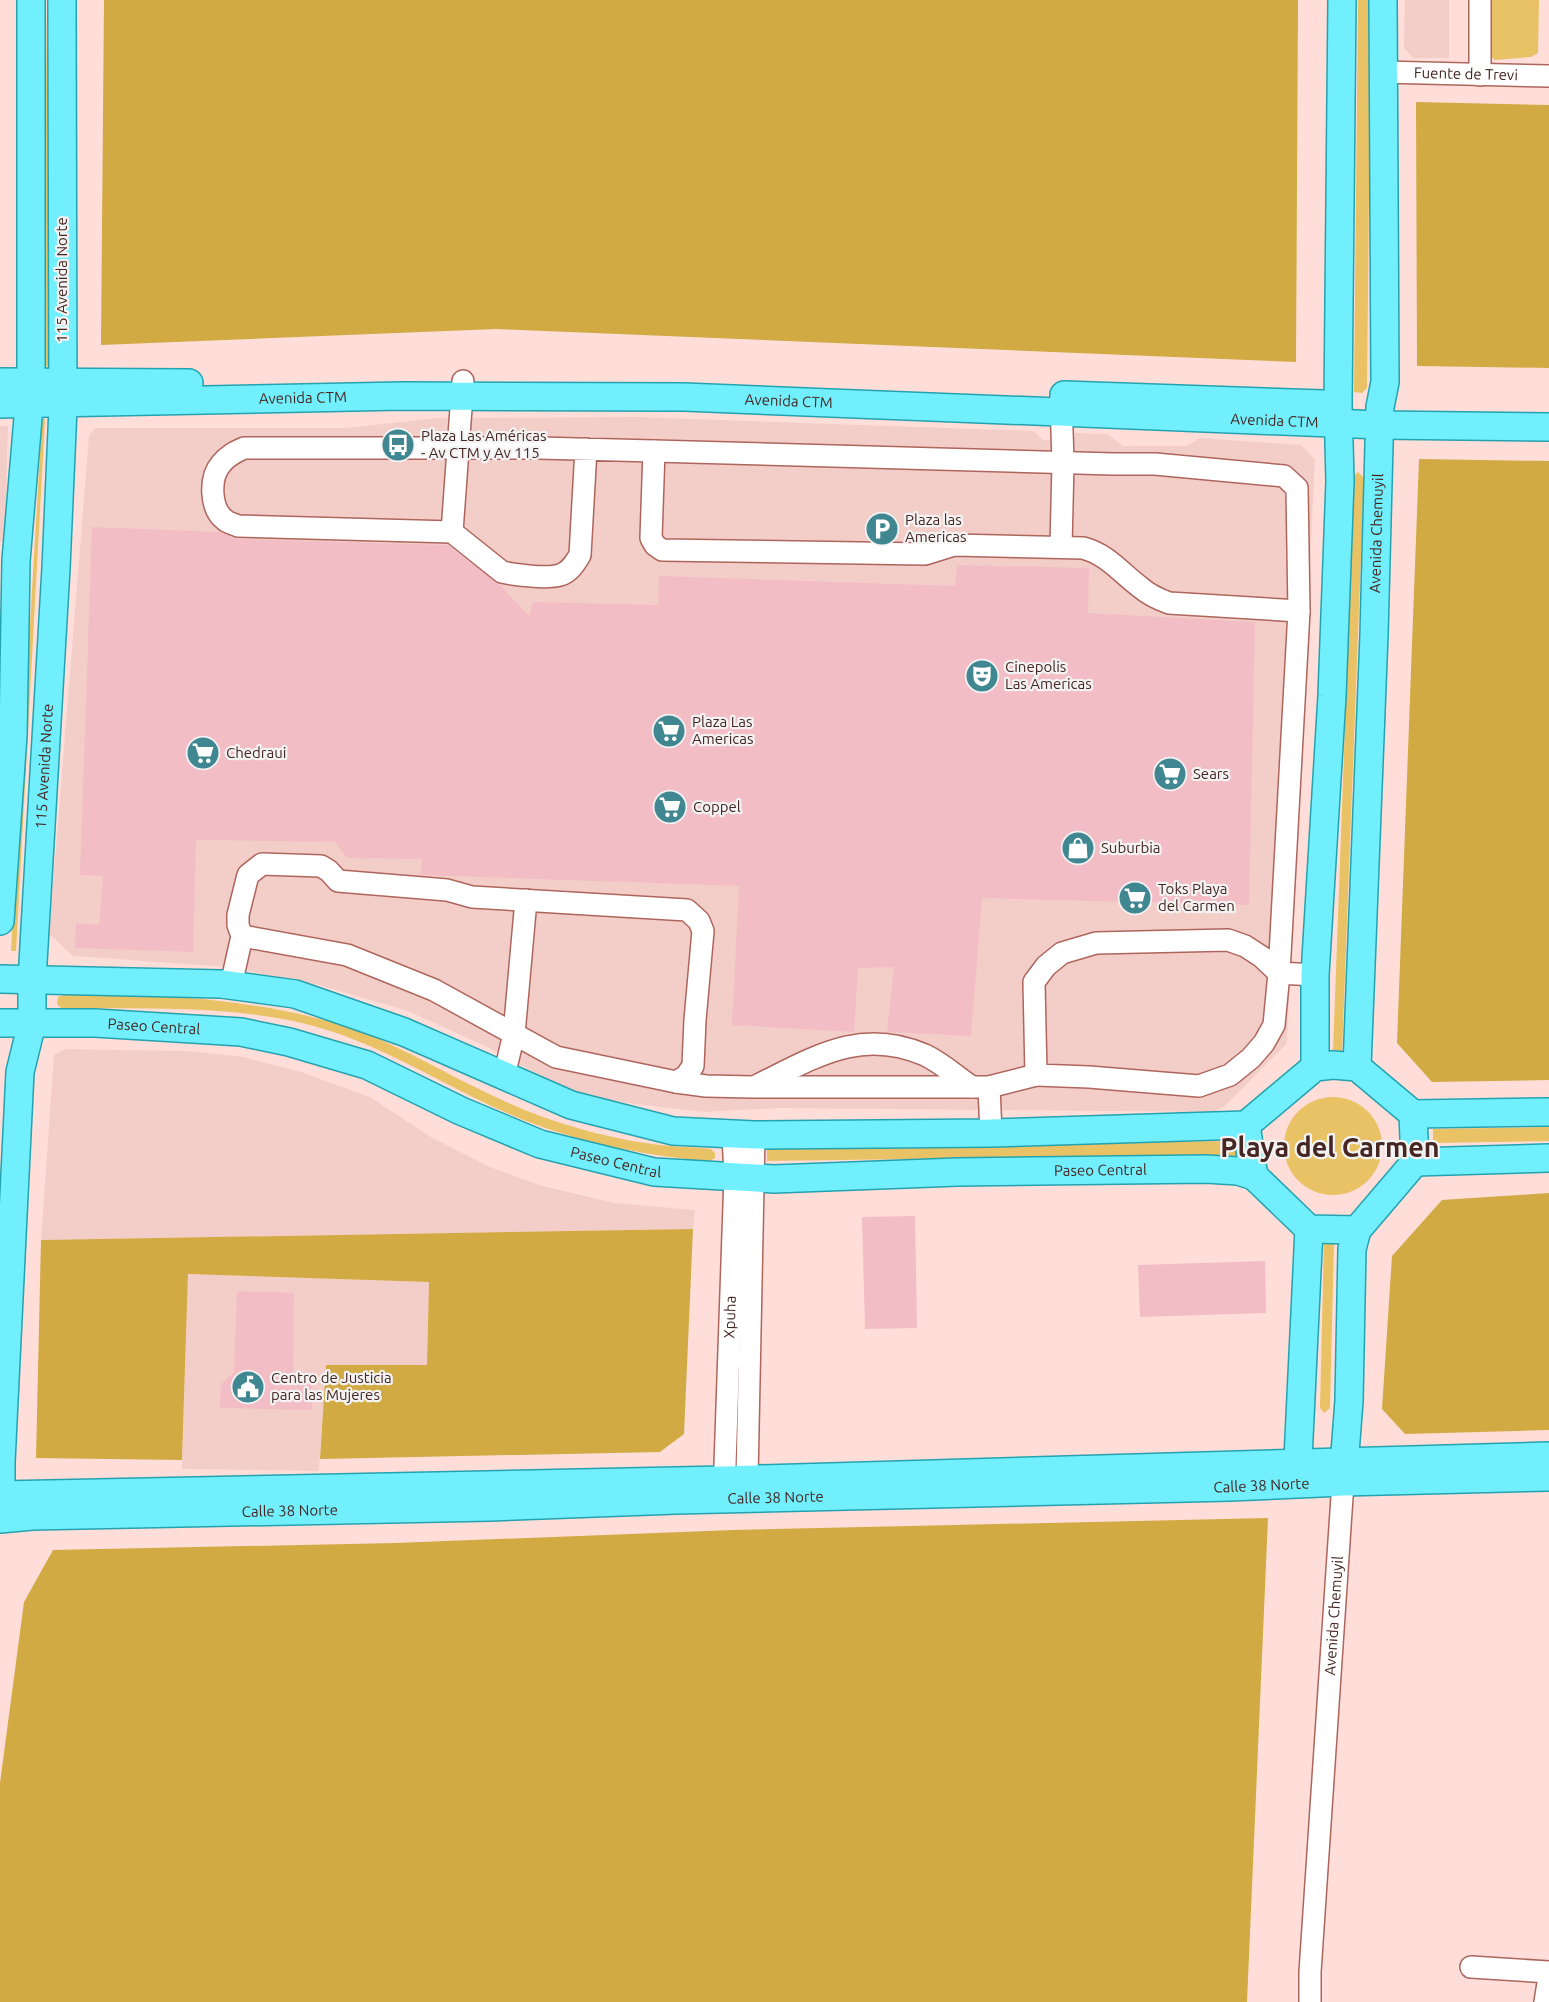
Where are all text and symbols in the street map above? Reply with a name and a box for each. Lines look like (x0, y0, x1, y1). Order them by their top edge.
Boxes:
street label: Fuente de Trevi (1414, 64, 1518, 83)
street label: 115 Avenida Norte (53, 217, 70, 343)
street label: Avenida CTM (259, 388, 347, 407)
street label: Avenida CTM (744, 390, 833, 411)
street label: Avenida CTM (1230, 410, 1319, 431)
bus stop icon: Plaza Las Américas - Av CTM y Av 115 (380, 427, 416, 463)
place label: Plaza Las Américas - Av CTM y Av 115 (421, 427, 546, 461)
street label: Avenida Chemuyil (1366, 473, 1386, 593)
parking icon: Plaza las Americas (864, 511, 900, 547)
place label: Plaza las Americas (905, 511, 966, 545)
theatre icon: Cinepolis Las Americas (964, 658, 1000, 694)
place label: Cinepolis Las Americas (1005, 658, 1092, 692)
street label: 115 Avenida Norte (32, 703, 56, 829)
supermarket icon: Plaza Las Americas (651, 713, 687, 749)
place label: Plaza Las Americas (692, 713, 753, 747)
supermarket icon: Chedraui (185, 735, 221, 771)
place label: Chedraui (226, 744, 286, 761)
supermarket icon: Sears (1152, 756, 1188, 792)
place label: Sears (1193, 765, 1229, 782)
supermarket icon: Coppel (652, 789, 688, 825)
place label: Coppel (693, 798, 741, 815)
shop icon: Suburbia (1060, 830, 1096, 866)
place label: Suburbia (1101, 839, 1161, 856)
supermarket icon: Toks Playa del Carmen (1117, 880, 1153, 916)
place label: Toks Playa del Carmen (1158, 880, 1235, 914)
street label: Paseo Central (107, 1015, 201, 1037)
district label: Playa del Carmen (1220, 1132, 1440, 1162)
street label: Paseo Central (569, 1143, 662, 1181)
street label: Paseo Central (1054, 1161, 1147, 1179)
street label: Xpuha (720, 1295, 739, 1339)
public building icon: Centro de Justicia para las Mujeres (230, 1369, 266, 1405)
place label: Centro de Justicia para las Mujeres (271, 1369, 392, 1403)
street label: Calle 38 Norte (1213, 1474, 1310, 1495)
street label: Calle 38 Norte (727, 1488, 824, 1507)
street label: Calle 38 Norte (242, 1501, 338, 1520)
street label: Avenida Chemuyil (1321, 1555, 1346, 1676)

